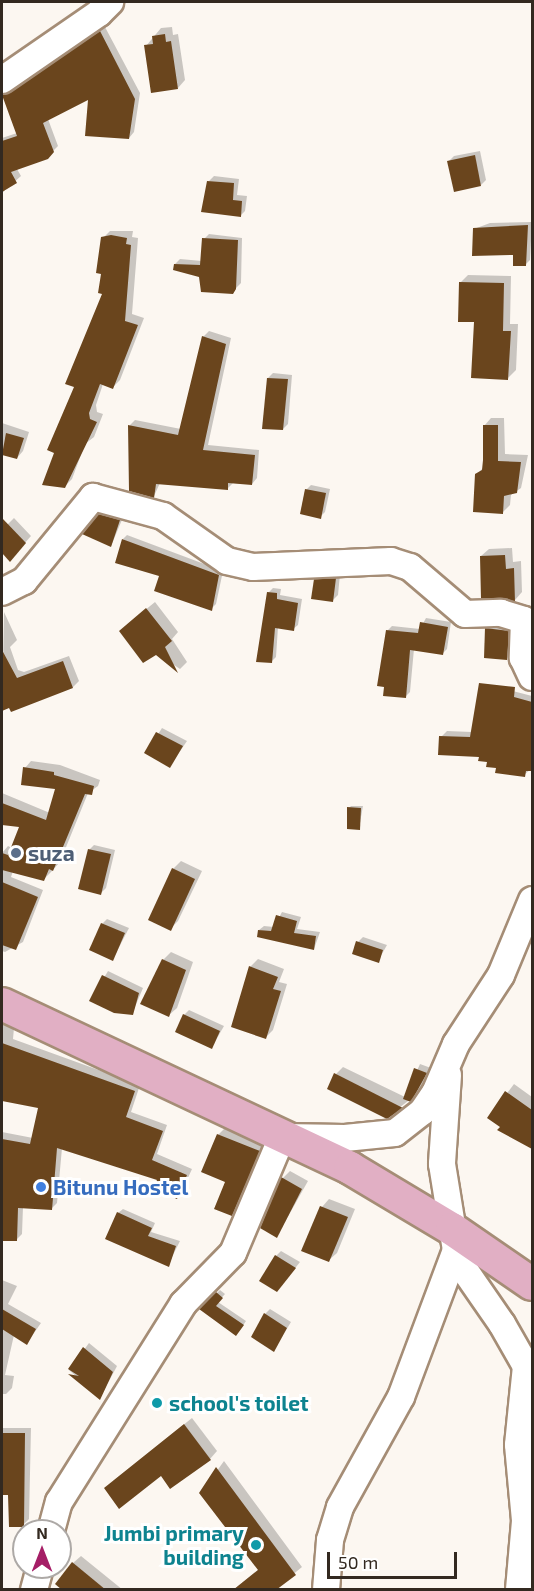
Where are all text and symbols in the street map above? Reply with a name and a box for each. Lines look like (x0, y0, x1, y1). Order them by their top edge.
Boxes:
place label: suza (28, 840, 75, 866)
marker: suza (9, 846, 23, 860)
place label: Bitunu Hostel (53, 1174, 188, 1200)
marker: Bitunu Hostel (34, 1180, 48, 1194)
place label: school's toilet (169, 1390, 309, 1416)
marker: school's toilet (150, 1396, 164, 1410)
north arrow (12, 1519, 72, 1579)
place label: Jumbi primary building (104, 1520, 244, 1570)
text: N (36, 1523, 48, 1542)
marker: Jumbi primary building (249, 1538, 263, 1552)
scale bar (330, 1540, 460, 1578)
text: 50 m (338, 1551, 378, 1573)

